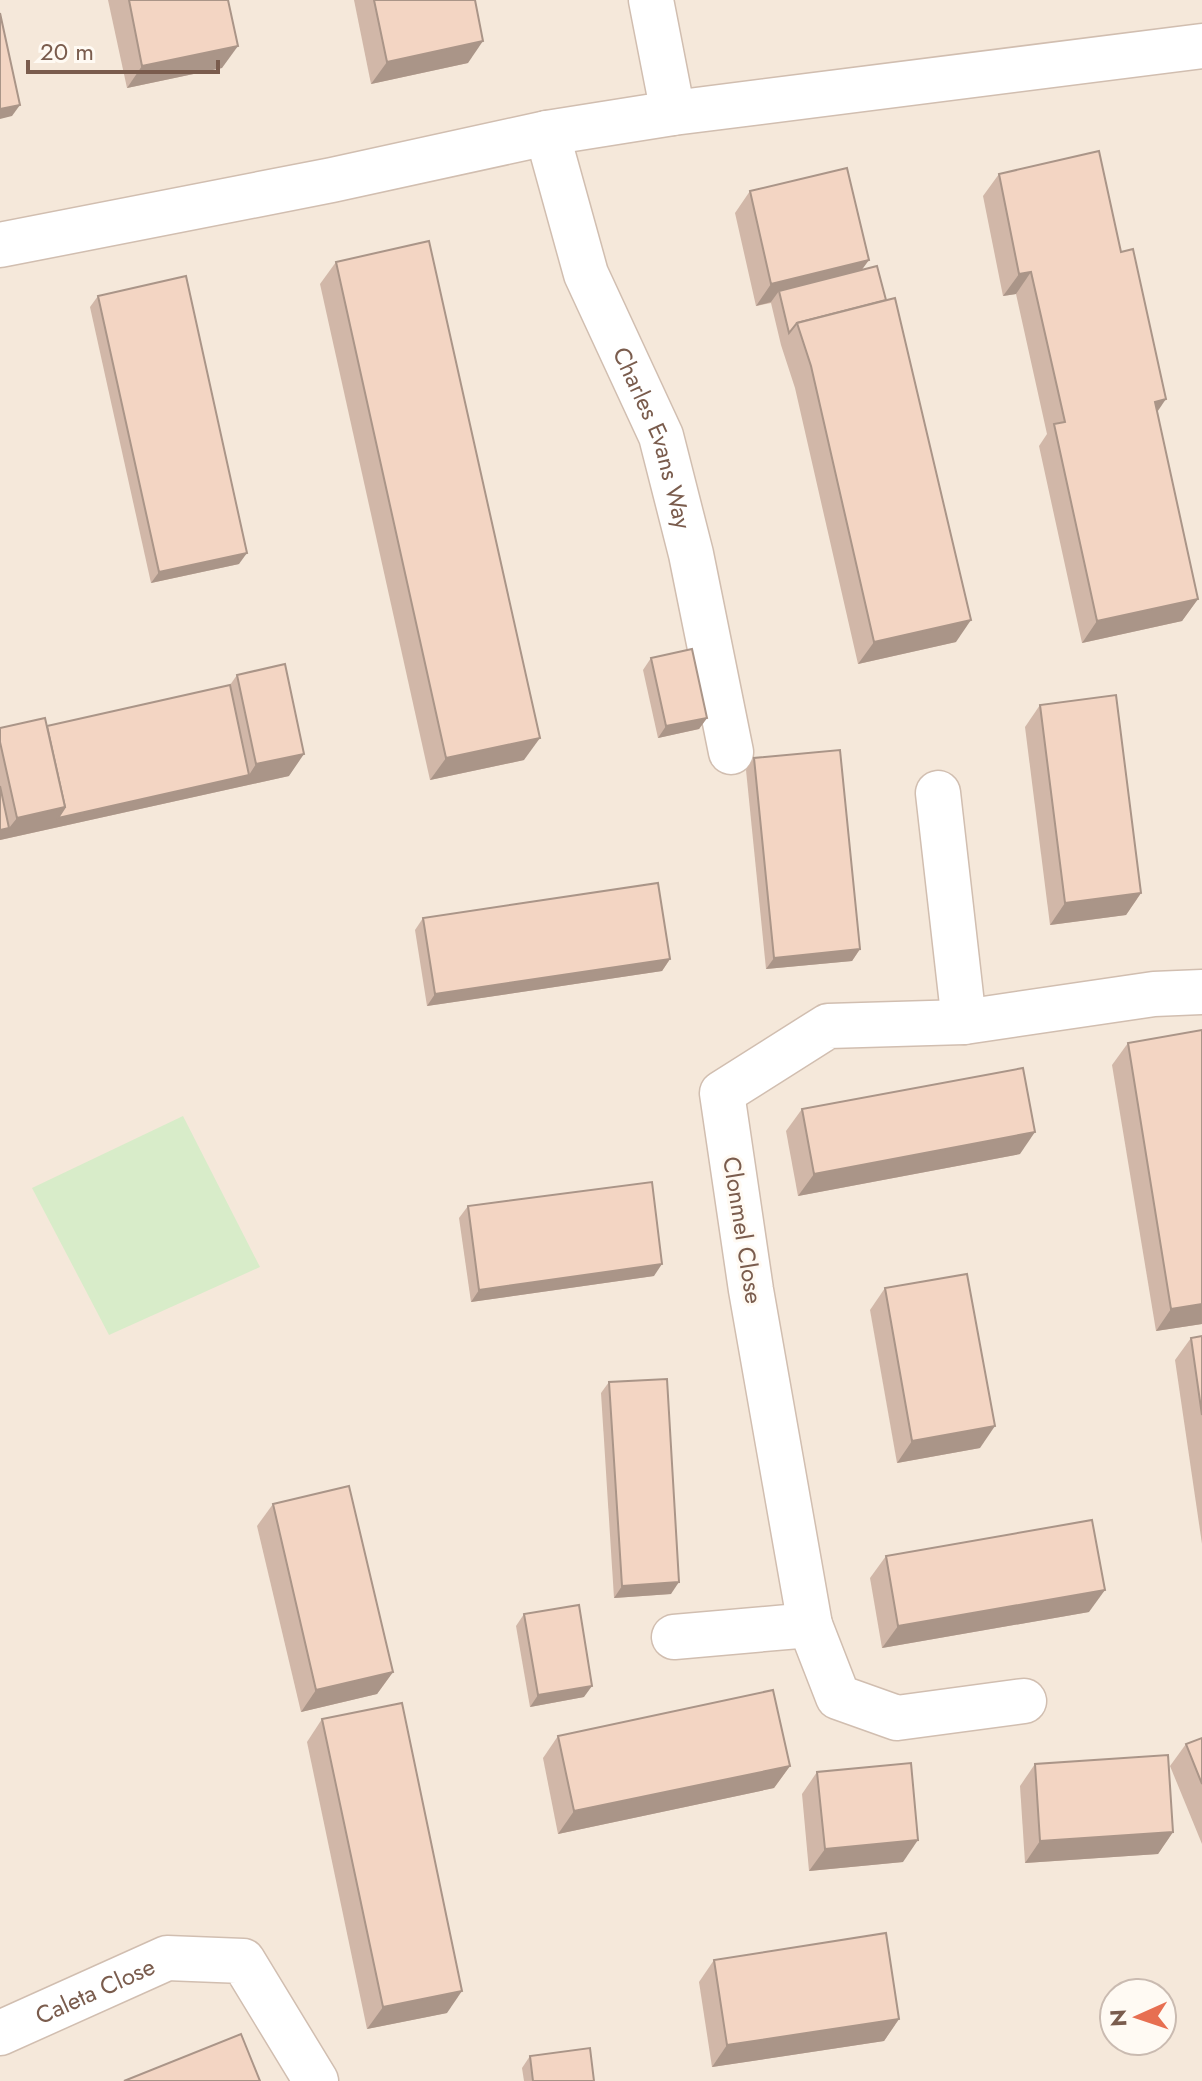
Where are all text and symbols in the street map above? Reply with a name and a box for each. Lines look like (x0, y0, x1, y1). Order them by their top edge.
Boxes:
scale bar (28, 24, 218, 74)
text: 20 m (40, 34, 94, 69)
street label: Charles Evans Way (604, 341, 702, 533)
street label: Clonmel Close (714, 1154, 772, 1306)
street label: Caleta Close (30, 1948, 160, 2032)
north arrow (1098, 1977, 1178, 2057)
text: N (1102, 2008, 1134, 2028)

